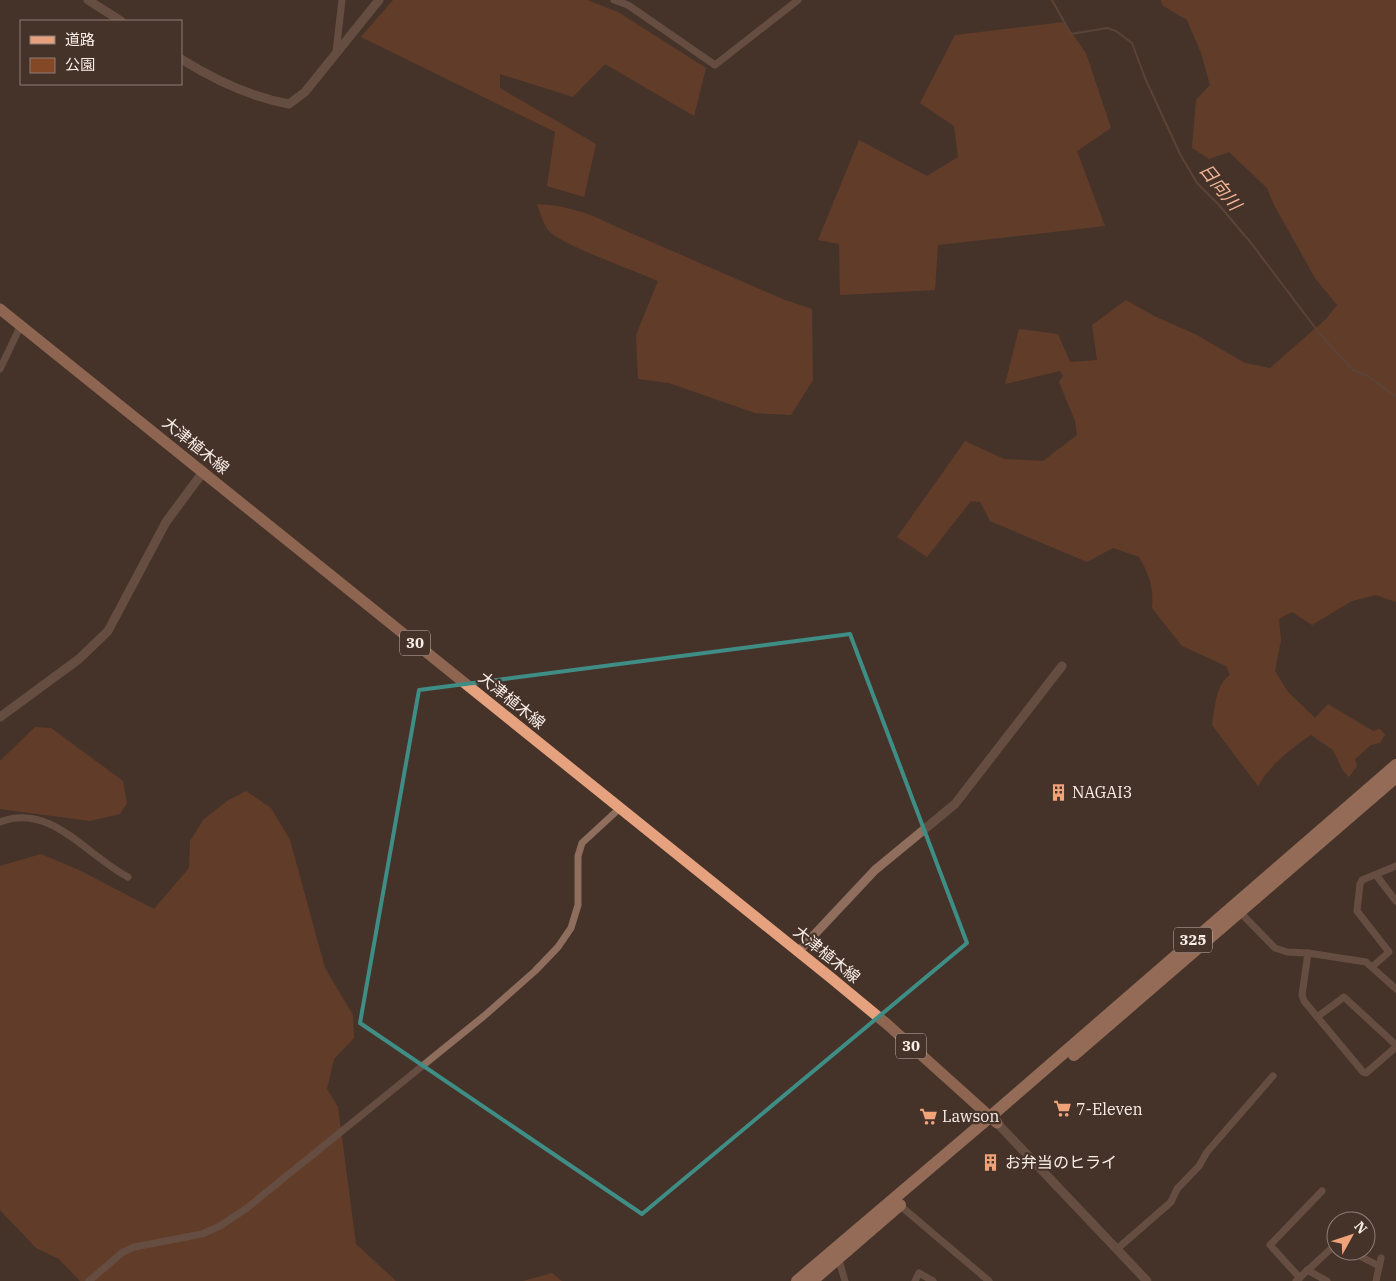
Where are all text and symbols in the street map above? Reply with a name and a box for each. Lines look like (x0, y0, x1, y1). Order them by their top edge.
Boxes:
legend (20, 20, 182, 85)
text: 道路 (65, 30, 95, 49)
text: 公園 (65, 55, 95, 74)
water label: 日向川 (1194, 158, 1248, 216)
street label: 大津植木線 (159, 412, 233, 478)
road number: 30 (400, 630, 430, 656)
street label: 大津植木線 (475, 667, 549, 733)
building icon: NAGAI3 (1048, 782, 1068, 802)
place label: NAGAI3 (1072, 782, 1132, 802)
street label: 大津植木線 (790, 921, 864, 987)
road number: 325 (1174, 928, 1212, 952)
road number: 30 (896, 1034, 926, 1058)
supermarket icon: 7-Eleven (1052, 1099, 1072, 1119)
place label: 7-Eleven (1076, 1099, 1143, 1119)
supermarket icon: Lawson (918, 1106, 938, 1126)
place label: Lawson (942, 1106, 1000, 1126)
building icon: お弁当のヒライ (981, 1152, 1001, 1172)
place label: お弁当のヒライ (1005, 1152, 1117, 1172)
north arrow (1326, 1211, 1376, 1261)
text: N (1351, 1218, 1371, 1238)

